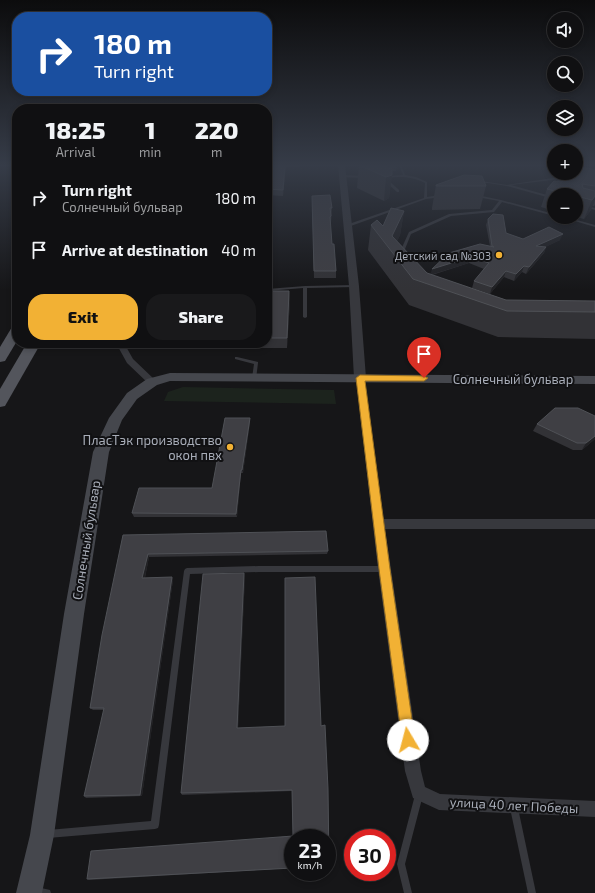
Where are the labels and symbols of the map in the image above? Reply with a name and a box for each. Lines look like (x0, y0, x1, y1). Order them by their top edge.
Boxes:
place label: Детский сад №303 (395, 249, 491, 262)
marker: Детский сад №303 (494, 250, 504, 260)
pin (407, 337, 441, 378)
street label: Солнечный бульвар (453, 371, 573, 387)
place label: ПласТэк производство окон пвх (82, 432, 222, 463)
marker: ПласТэк производство окон пвх (225, 442, 235, 452)
street label: Солнечный бульвар (69, 479, 103, 601)
position arrow (387, 719, 429, 761)
street label: улица 40 лет Победы (449, 794, 579, 816)
speed limit sign: 30 (344, 829, 396, 881)

